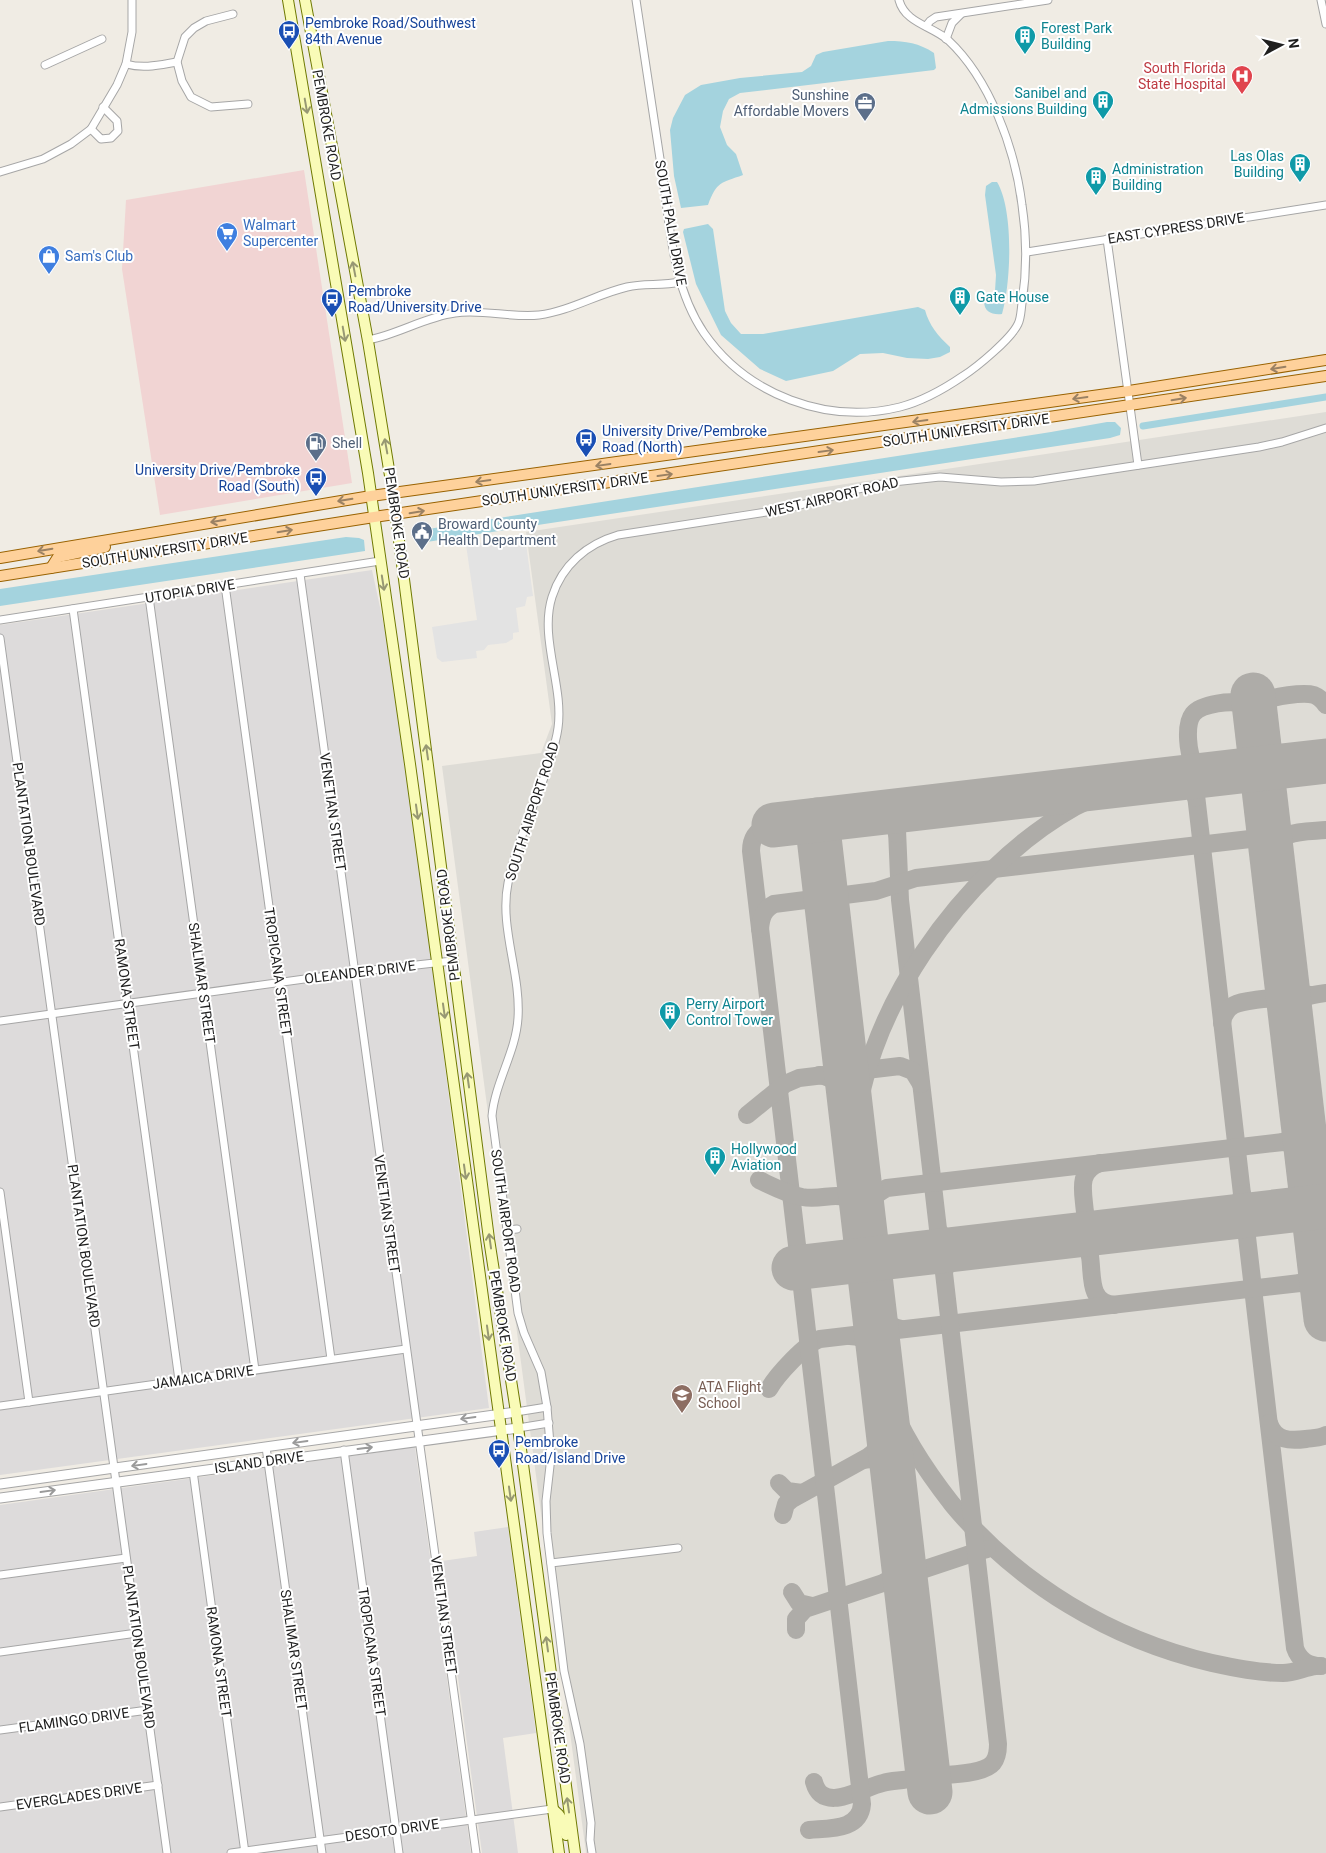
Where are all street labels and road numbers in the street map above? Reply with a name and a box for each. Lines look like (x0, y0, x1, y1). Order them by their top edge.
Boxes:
street label: PEMBROKE ROAD (309, 68, 345, 182)
street label: SOUTH PALM DRIVE (652, 159, 690, 287)
street label: EAST CYPRESS DRIVE (1106, 209, 1246, 247)
street label: SOUTH UNIVERSITY DRIVE (882, 410, 1050, 450)
street label: PEMBROKE ROAD (381, 466, 413, 580)
street label: SOUTH UNIVERSITY DRIVE (481, 469, 649, 509)
street label: WEST AIRPORT ROAD (764, 474, 900, 520)
street label: SOUTH UNIVERSITY DRIVE (81, 529, 249, 571)
street label: UTOPIA DRIVE (144, 576, 236, 606)
street label: SOUTH AIRPORT ROAD (502, 740, 562, 882)
street label: VENETIAN STREET (317, 752, 349, 873)
street label: PLANTATION BOULEVARD (10, 761, 48, 927)
street label: PEMBROKE ROAD (433, 868, 463, 982)
street label: TROPICANA STREET (261, 907, 295, 1038)
street label: SHALIMAR STREET (186, 921, 219, 1045)
street label: RAMONA STREET (111, 937, 143, 1051)
street label: OLEANDER DRIVE (303, 957, 417, 987)
street label: SOUTH AIRPORT ROAD (488, 1148, 524, 1294)
street label: VENETIAN STREET (371, 1154, 403, 1275)
street label: PLANTATION BOULEVARD (65, 1163, 103, 1329)
street label: PEMBROKE ROAD (486, 1269, 520, 1383)
street label: JAMAICA DRIVE (151, 1362, 255, 1392)
street label: ISLAND DRIVE (213, 1448, 305, 1476)
street label: VENETIAN STREET (428, 1555, 460, 1676)
street label: PLANTATION BOULEVARD (120, 1564, 158, 1730)
street label: TROPICANA STREET (355, 1587, 389, 1718)
street label: SHALIMAR STREET (278, 1588, 311, 1712)
street label: RAMONA STREET (203, 1605, 235, 1719)
street label: PEMBROKE ROAD (542, 1671, 574, 1785)
street label: FLAMINGO DRIVE (18, 1704, 130, 1736)
street label: EVERGLADES DRIVE (15, 1779, 143, 1813)
street label: DESOTO DRIVE (344, 1815, 440, 1845)

